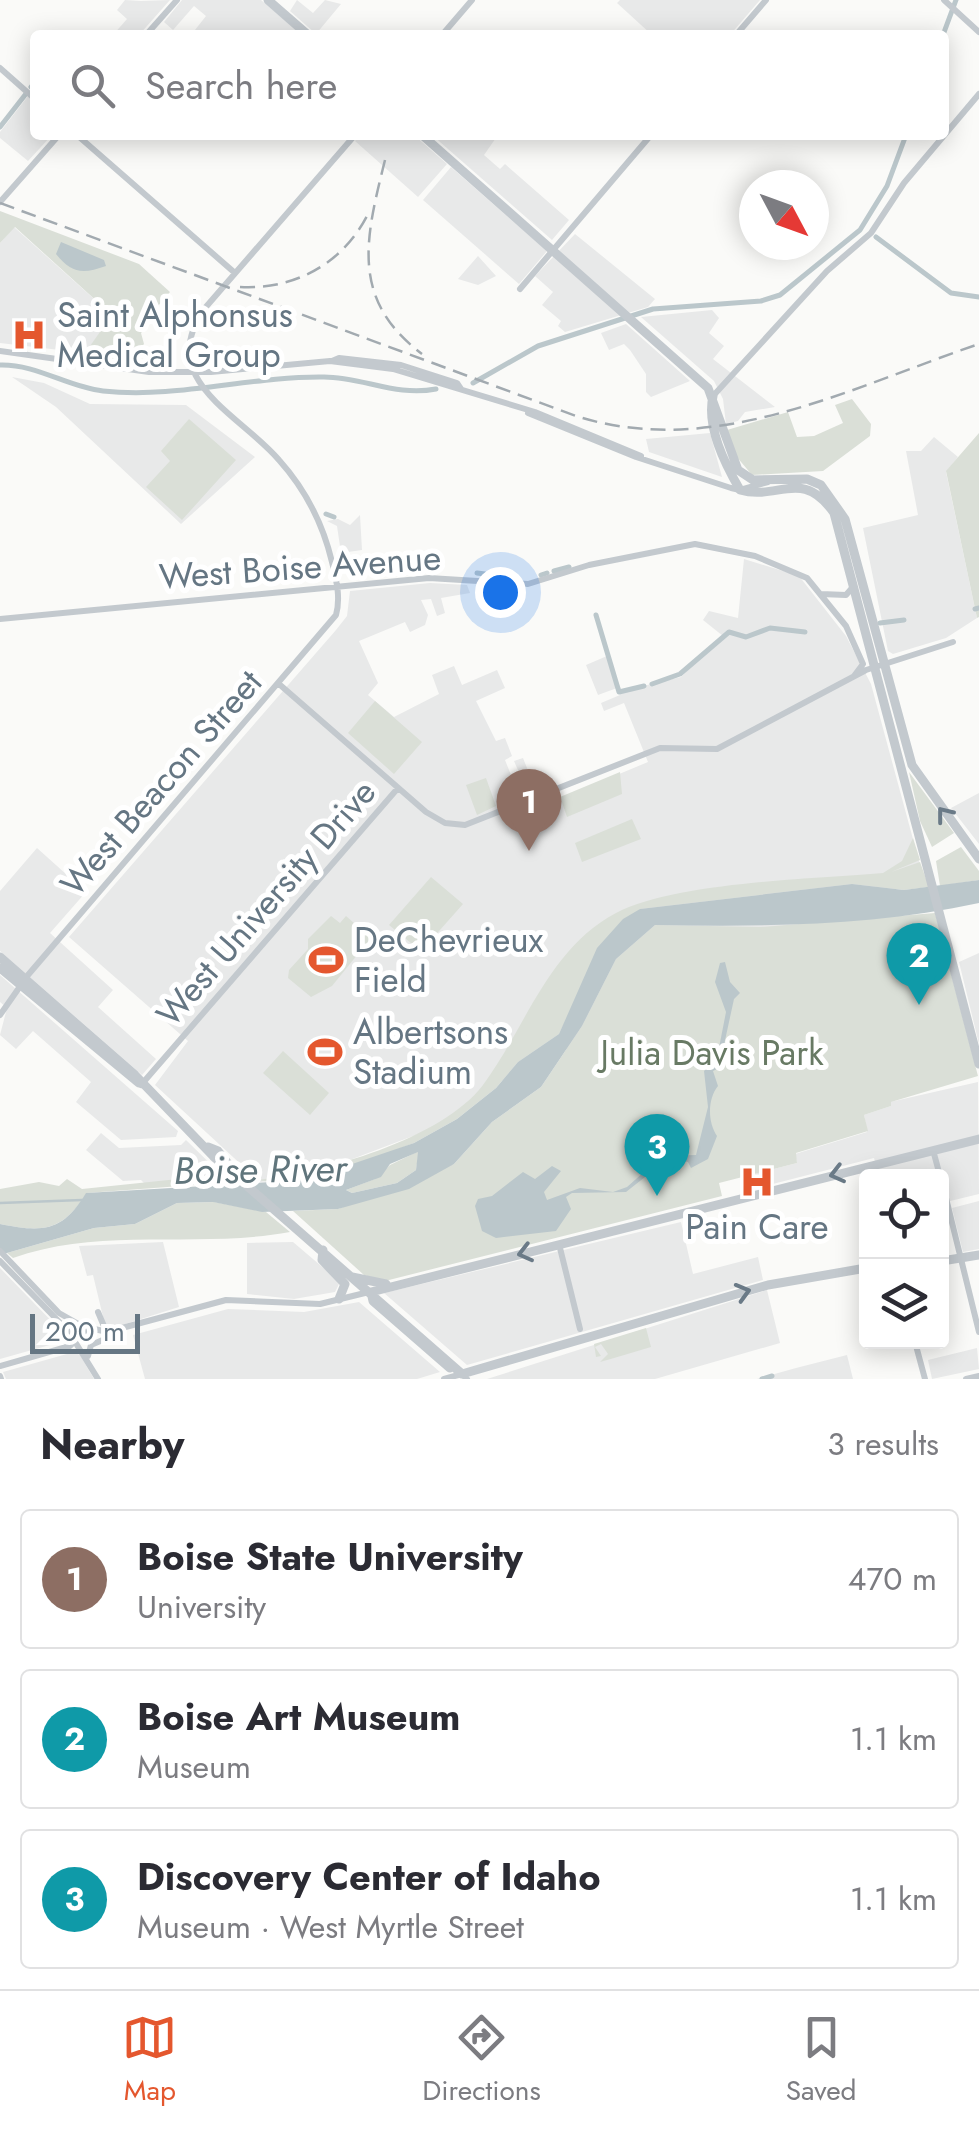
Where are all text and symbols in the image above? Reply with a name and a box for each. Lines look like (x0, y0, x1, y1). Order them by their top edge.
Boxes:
search box (30, 30, 949, 140)
icon: search (65, 58, 120, 113)
text: Search here (145, 58, 337, 113)
north arrow (739, 170, 829, 260)
place label: Saint Alphonsus Medical Group (57, 290, 293, 380)
hospital icon: Saint Alphonsus Medical Group (10, 316, 48, 354)
street label: West Boise Avenue (157, 532, 443, 602)
your location (475, 567, 526, 618)
street label: West Beacon Street (48, 658, 274, 907)
pin: 1 (496, 768, 562, 851)
street label: West University Drive (145, 769, 387, 1037)
one-way arrow (938, 807, 955, 825)
place label: DeChevrieux Field (354, 915, 544, 1005)
pin: 2 (886, 922, 952, 1005)
sports icon: DeChevrieux Field (307, 941, 345, 979)
place label: Albertsons Stadium (353, 1007, 508, 1097)
park label: Julia Davis Park (596, 1028, 824, 1078)
sports icon: Albertsons Stadium (306, 1033, 344, 1071)
pin: 3 (624, 1114, 690, 1196)
water label: Boise River (173, 1140, 349, 1198)
hospital icon: Pain Care (738, 1163, 776, 1201)
one-way arrow (829, 1163, 846, 1184)
map controls (859, 1169, 949, 1349)
button: locate (859, 1169, 949, 1259)
place label: Pain Care (685, 1202, 829, 1252)
one-way arrow (517, 1241, 534, 1262)
button: layers (859, 1259, 949, 1349)
one-way arrow (734, 1283, 751, 1304)
scale bar (30, 1309, 140, 1354)
text: 200 m (45, 1311, 125, 1352)
text: Nearby (40, 1414, 184, 1475)
text: 3 results (827, 1421, 939, 1467)
text: Boise State University (137, 1529, 523, 1584)
text: 1 (66, 1556, 83, 1602)
text: 470 m (848, 1556, 937, 1602)
text: University (137, 1584, 266, 1630)
text: Boise Art Museum (137, 1689, 461, 1744)
text: 2 (64, 1716, 85, 1762)
text: 1.1 km (850, 1716, 937, 1762)
text: Museum (137, 1744, 251, 1790)
text: Discovery Center of Idaho (137, 1849, 601, 1904)
text: 3 (65, 1876, 84, 1922)
text: 1.1 km (850, 1876, 937, 1922)
text: Museum · West Myrtle Street (137, 1904, 524, 1950)
tab: Map (122, 2010, 177, 2111)
tab: Directions (422, 2010, 541, 2111)
tab: Saved (786, 2010, 857, 2111)

